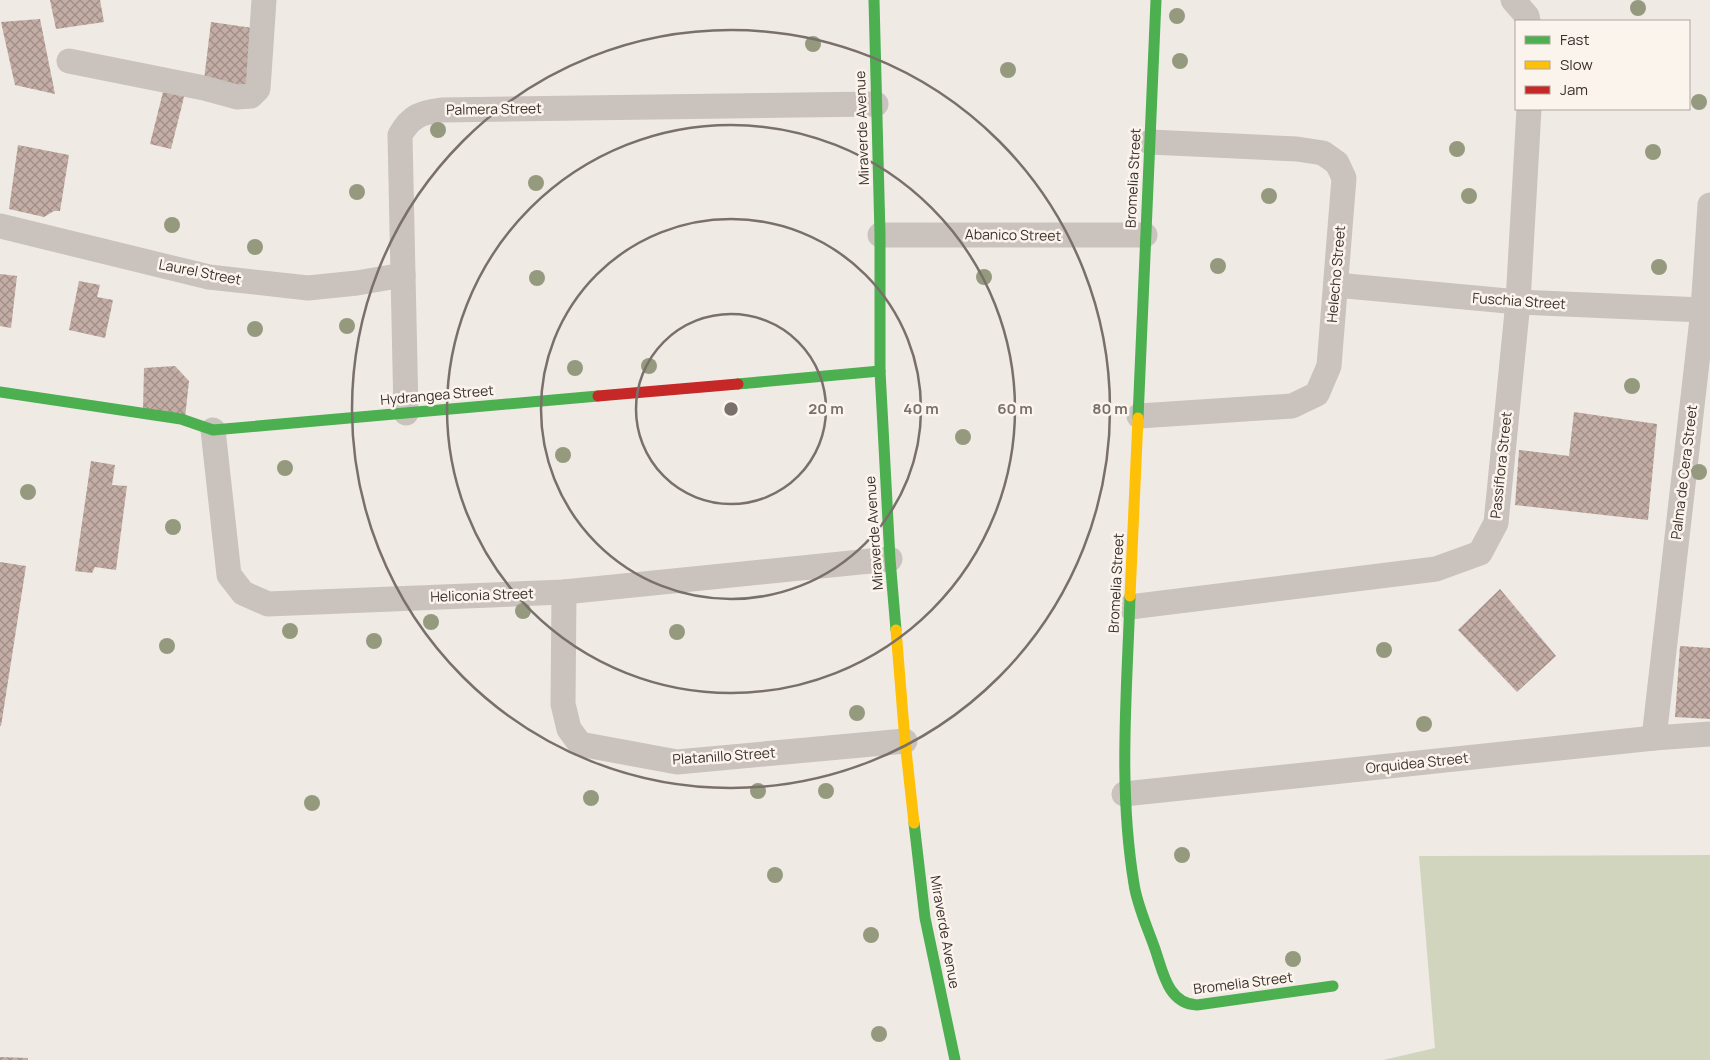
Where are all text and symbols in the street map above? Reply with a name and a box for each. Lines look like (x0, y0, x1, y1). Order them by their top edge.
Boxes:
legend (1515, 20, 1690, 110)
text: Fast (1560, 29, 1589, 50)
text: Slow (1560, 54, 1593, 75)
street label: Miraverde Avenue (850, 71, 873, 186)
text: Jam (1560, 79, 1588, 100)
street label: Palmera Street (446, 98, 542, 119)
street label: Bromelia Street (1120, 127, 1145, 228)
street label: Abanico Street (965, 224, 1062, 245)
street label: Helecho Street (1322, 224, 1349, 323)
street label: Laurel Street (157, 254, 243, 289)
street label: Fuschia Street (1472, 288, 1567, 313)
street label: Hydrangea Street (379, 380, 495, 409)
text: 20 m (808, 398, 844, 419)
text: 40 m (903, 398, 939, 419)
text: 60 m (997, 398, 1033, 419)
text: 80 m (1092, 398, 1128, 419)
centre of rings (722, 400, 740, 418)
street label: Palma de Cera Street (1666, 403, 1701, 540)
street label: Passiflora Street (1485, 410, 1516, 519)
street label: Miraverde Avenue (860, 475, 887, 591)
street label: Bromelia Street (1103, 532, 1128, 633)
street label: Heliconia Street (430, 583, 534, 606)
street label: Platanillo Street (672, 742, 776, 769)
street label: Orquidea Street (1365, 748, 1470, 777)
street label: Miraverde Avenue (926, 874, 965, 990)
street label: Bromelia Street (1192, 967, 1294, 998)

